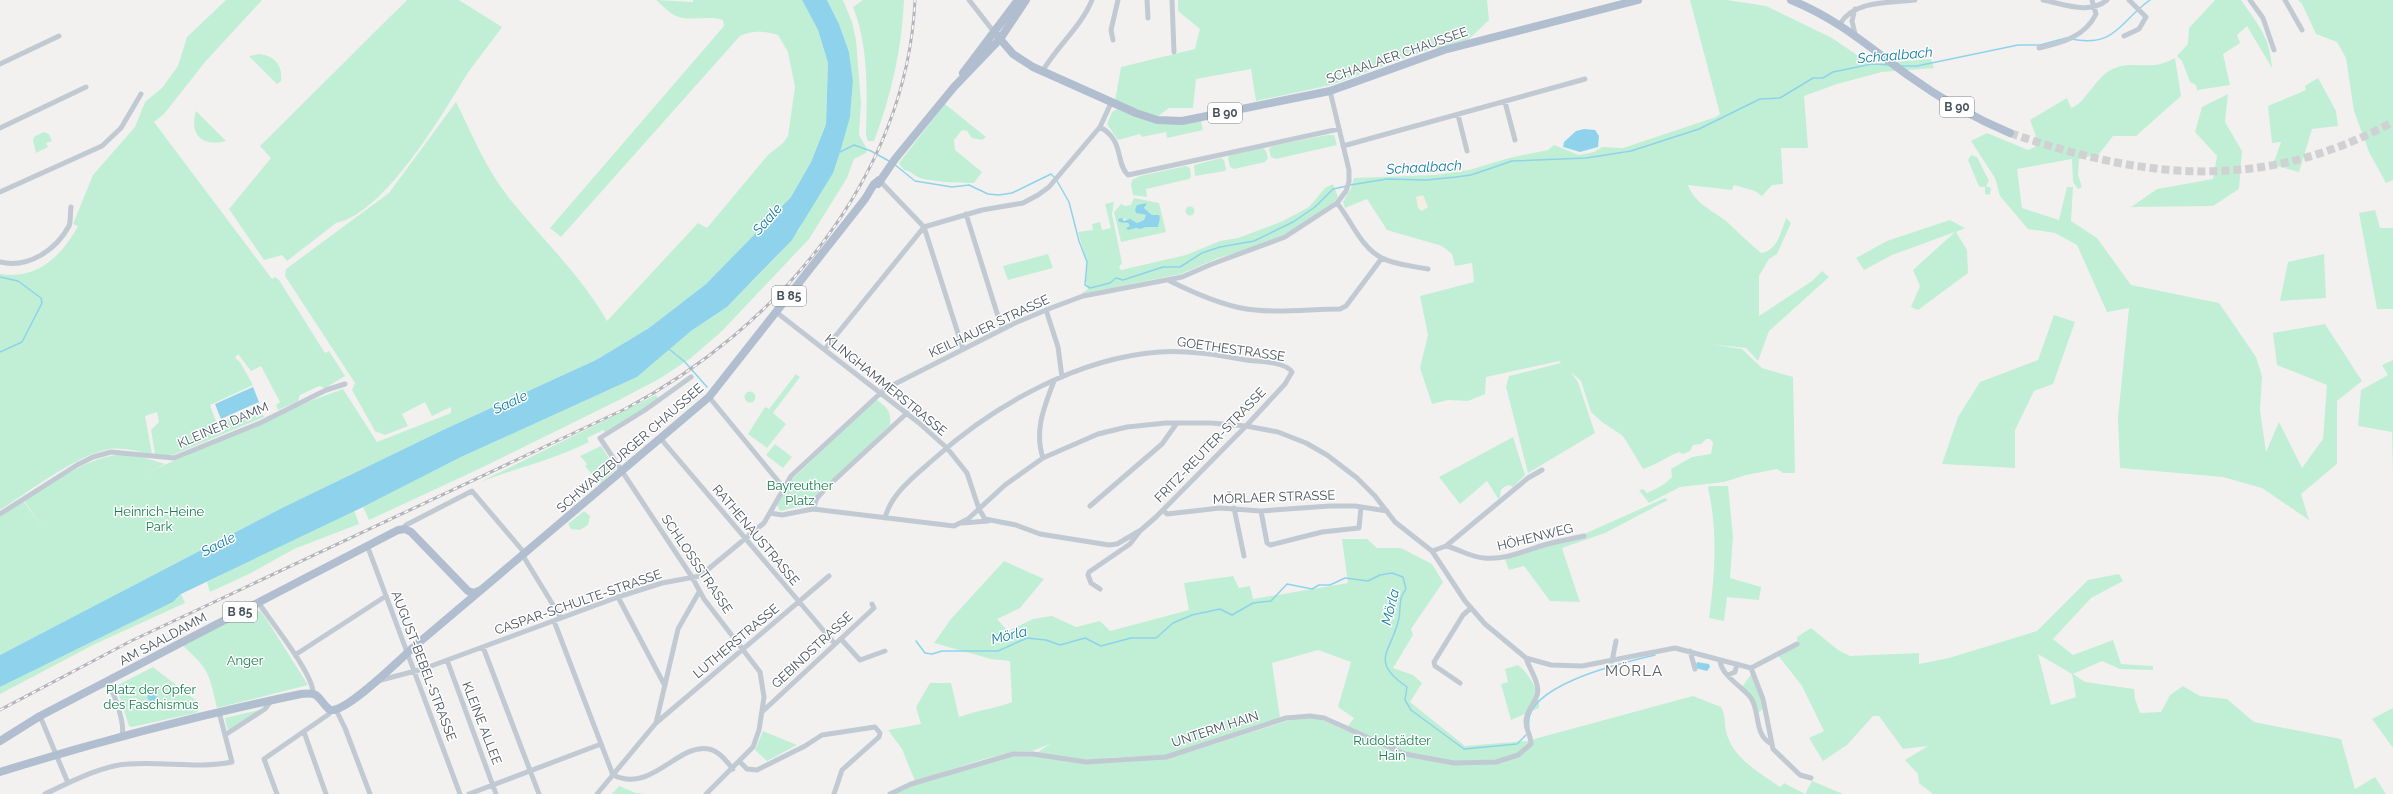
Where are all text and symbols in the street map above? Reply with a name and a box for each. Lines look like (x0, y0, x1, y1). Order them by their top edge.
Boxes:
street label: SCHAALAER CHAUSSEE (1324, 24, 1470, 86)
water label: Schaalbach (1856, 44, 1934, 66)
road number: B 90 (1940, 97, 1974, 117)
road number: B 90 (1208, 103, 1242, 123)
water label: Schaalbach (1385, 157, 1462, 177)
water label: Saale (748, 200, 785, 238)
road number: B 85 (772, 286, 806, 306)
street label: KEILHAUER STRASSE (926, 291, 1052, 361)
street label: KLINGHAMMERSTRASSE (822, 331, 950, 439)
street label: GOETHESTRASSE (1176, 334, 1286, 364)
street label: SCHWARZBURGER CHAUSSEE (554, 380, 706, 516)
street label: FRITZ-REUTER-STRASSE (1151, 385, 1269, 505)
water label: Saale (489, 387, 530, 417)
street label: KLEINER DAMM (175, 399, 271, 451)
park label: Bayreuther Platz (767, 478, 834, 508)
street label: RATHENAUSTRASSE (710, 482, 803, 588)
street label: MÖRLAER STRASSE (1213, 486, 1335, 507)
park label: Heinrich-Heine Park (114, 504, 205, 534)
street label: SCHLOSSSTRASSE (658, 512, 736, 616)
street label: HÖHENWEG (1495, 519, 1574, 554)
water label: Saale (197, 528, 238, 560)
street label: CASPAR-SCHULTE-STRASSE (492, 566, 664, 638)
water label: Mörla (1378, 587, 1402, 627)
street label: AUGUST-BEBEL-STRASSE (388, 589, 460, 743)
street label: LUTHERSTRASSE (690, 601, 782, 681)
road number: B 85 (223, 602, 257, 622)
street label: GEBINDSTRASSE (768, 609, 856, 691)
street label: AM SAALDAMM (117, 610, 209, 668)
water label: Mörla (989, 623, 1029, 647)
park label: Anger (227, 653, 264, 668)
district label: MÖRLA (1605, 661, 1663, 680)
street label: KLEINE ALLEE (459, 679, 505, 767)
park label: Platz der Opfer des Faschismus (103, 682, 199, 712)
street label: UNTERM HAIN (1170, 708, 1260, 750)
park label: Rudolstädter Hain (1353, 733, 1431, 763)

